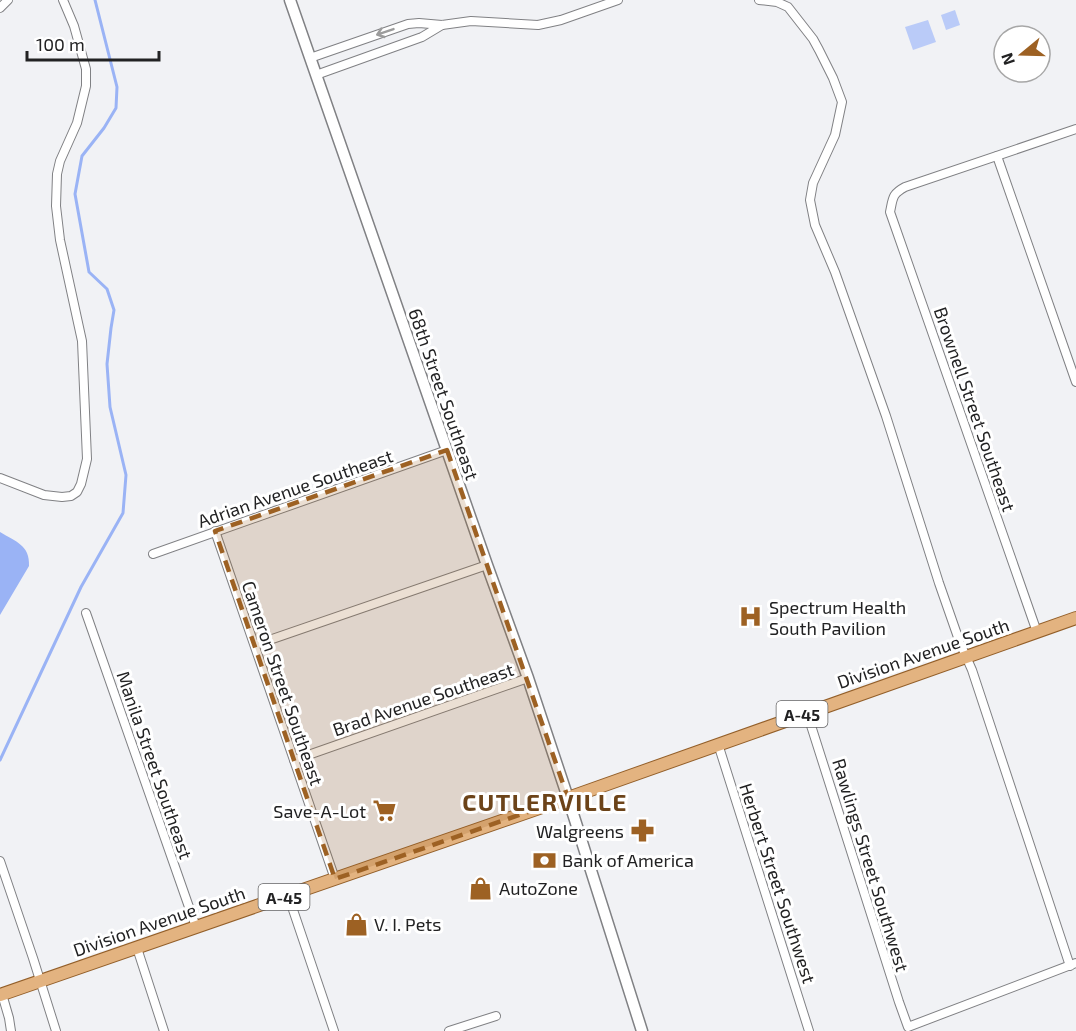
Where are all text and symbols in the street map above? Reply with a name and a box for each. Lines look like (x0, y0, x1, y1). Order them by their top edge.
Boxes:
scale bar (27, 24, 159, 62)
north arrow (992, 24, 1052, 84)
one-way arrow (376, 27, 395, 38)
text: 100 m (36, 33, 85, 55)
text: N (996, 50, 1018, 68)
street label: Brownell Street Southeast (930, 304, 1020, 514)
street label: 68th Street Southeast (404, 305, 484, 483)
street label: Adrian Avenue Southeast (195, 444, 396, 532)
street label: Cameron Street Southeast (238, 578, 328, 788)
place label: Spectrum Health South Pavilion (769, 596, 906, 639)
hospital icon: Spectrum Health South Pavilion (738, 604, 764, 630)
street label: Division Avenue South (834, 613, 1012, 693)
street label: Brad Avenue Southeast (330, 658, 517, 740)
street label: Manila Street Southeast (112, 668, 198, 862)
road number: A-45 (776, 701, 828, 727)
street label: Rawlings Street Southwest (828, 756, 914, 974)
street label: Herbert Street Southwest (735, 780, 821, 986)
district label: CUTLERVILLE (462, 787, 628, 816)
supermarket icon: Save-A-Lot (371, 798, 397, 824)
place label: Save-A-Lot (273, 800, 366, 822)
pharmacy icon: Walgreens (629, 818, 655, 844)
place label: Walgreens (536, 820, 624, 842)
bank icon: Bank of America (531, 847, 557, 873)
place label: Bank of America (562, 849, 694, 871)
shop icon: AutoZone (468, 875, 494, 901)
place label: AutoZone (499, 877, 578, 899)
street label: Division Avenue South (70, 881, 248, 961)
road number: A-45 (258, 884, 310, 910)
shop icon: V. I. Pets (343, 911, 369, 937)
place label: V. I. Pets (374, 913, 441, 935)

